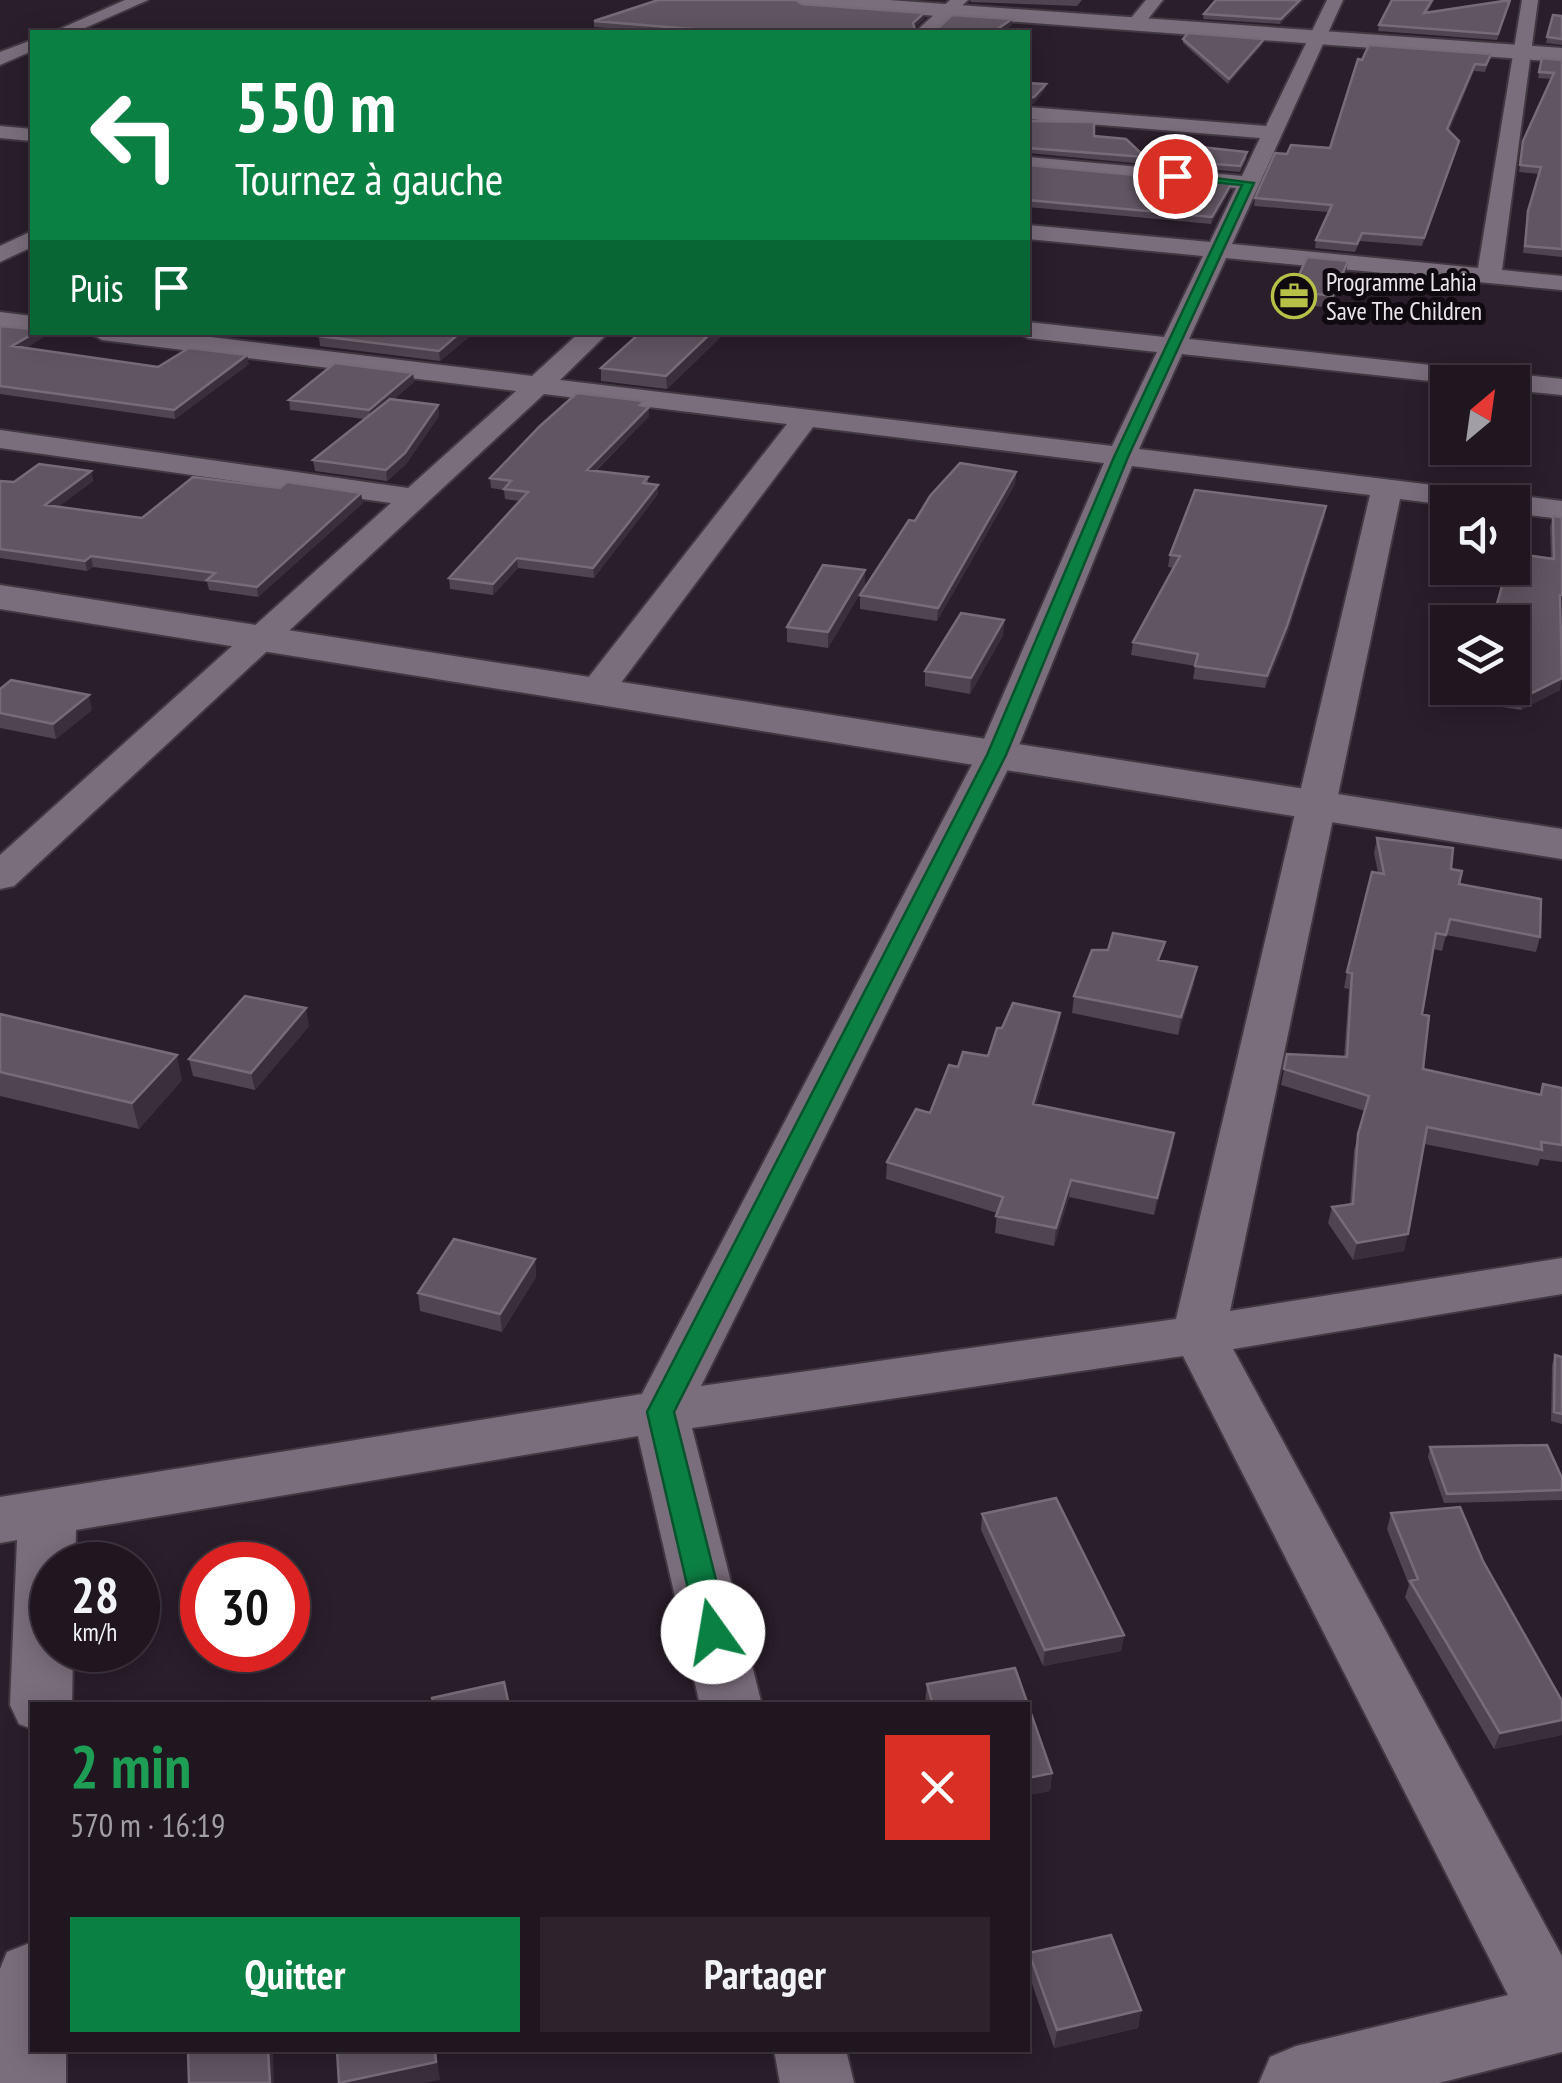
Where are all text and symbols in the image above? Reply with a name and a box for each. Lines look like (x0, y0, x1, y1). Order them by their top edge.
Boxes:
text: 550 m (235, 61, 396, 151)
icon: left (70, 70, 200, 200)
pin (1133, 134, 1218, 219)
text: Tournez à gauche (235, 149, 503, 207)
icon: arrive (1148, 149, 1203, 204)
icon: arrive (144, 260, 199, 315)
text: Puis (70, 263, 124, 312)
place label: Programme Lahia Save The Children (1326, 266, 1482, 327)
office icon: Programme Lahia Save The Children (1271, 273, 1317, 319)
north arrow (1430, 365, 1530, 465)
map controls (1430, 365, 1530, 705)
button: sound (1430, 485, 1530, 585)
button: layers (1430, 605, 1530, 705)
speed limit sign: 30 (180, 1542, 310, 1672)
text: 28 (71, 1562, 119, 1627)
position arrow (661, 1580, 765, 1684)
text: km/h (73, 1616, 117, 1648)
text: 2 min (70, 1727, 191, 1805)
button: close (885, 1735, 990, 1840)
text: 570 m · 16:19 (70, 1804, 225, 1846)
button: Quitter (70, 1917, 520, 2032)
button: Partager (540, 1917, 990, 2032)

